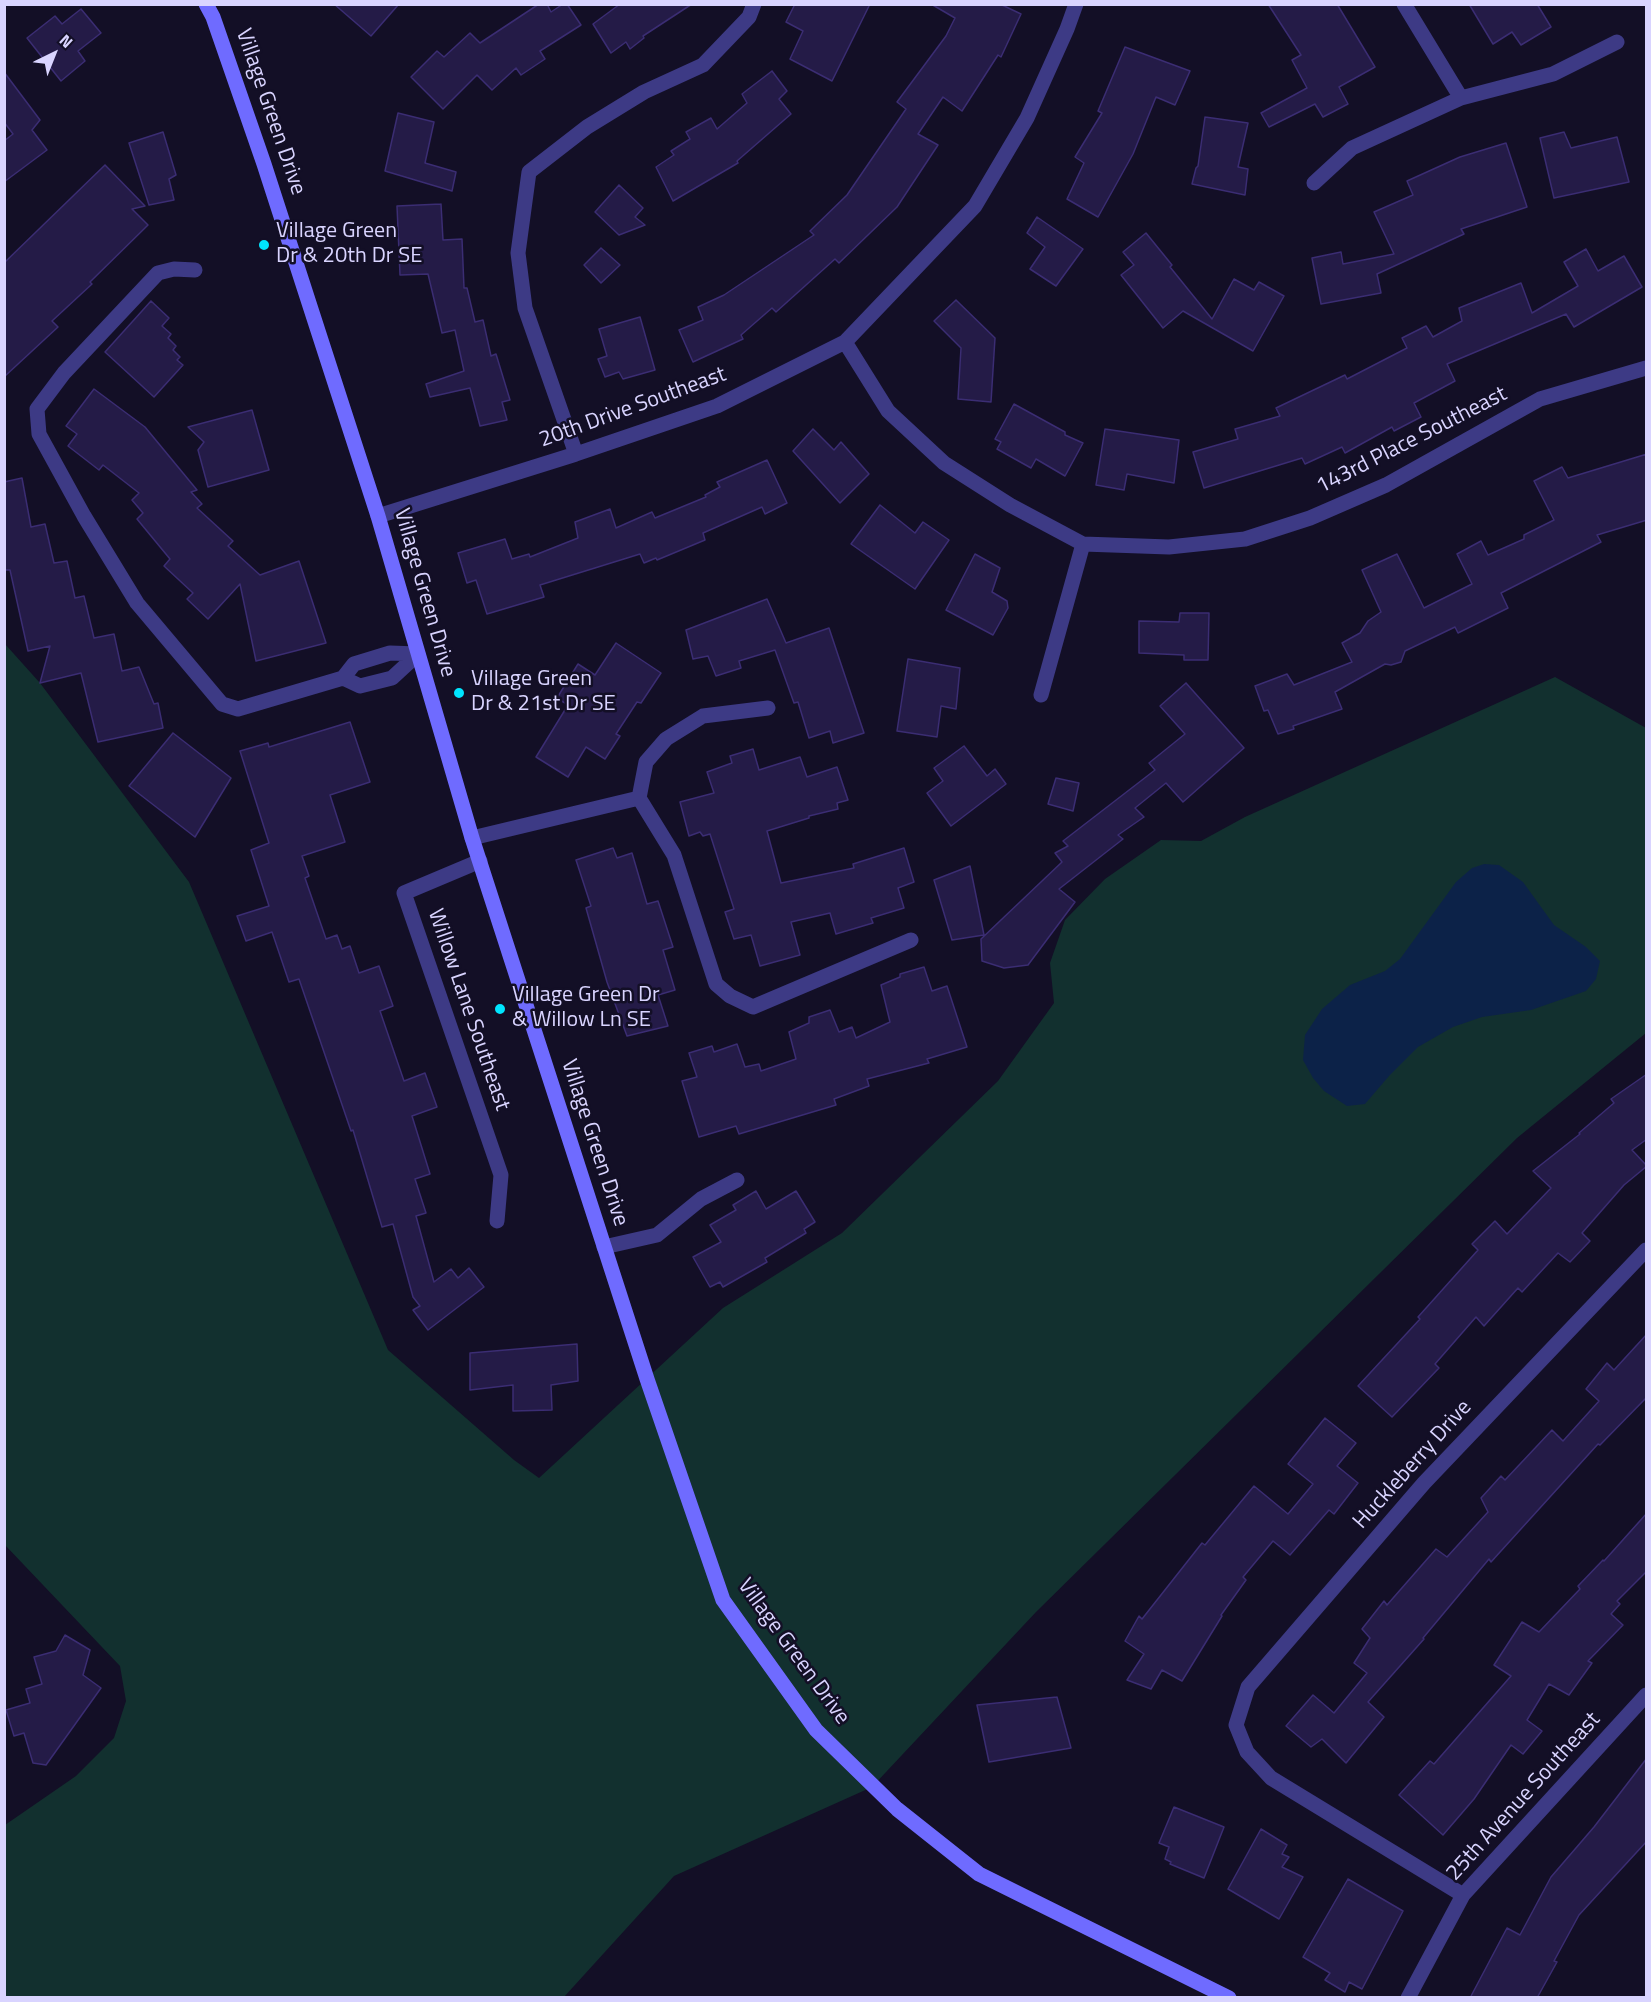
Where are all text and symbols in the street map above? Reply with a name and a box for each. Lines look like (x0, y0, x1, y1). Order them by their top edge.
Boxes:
north arrow (24, 24, 84, 84)
street label: Village Green Drive (229, 25, 311, 199)
text: N (54, 28, 79, 53)
place label: Village Green Dr & 20th Dr SE (276, 219, 422, 270)
marker: Village Green Dr & 20th Dr SE (257, 238, 271, 252)
street label: 20th Drive Southeast (536, 362, 730, 454)
street label: 143rd Place Southeast (1312, 382, 1512, 500)
street label: Village Green Drive (387, 506, 461, 680)
place label: Village Green Dr & 21st Dr SE (471, 667, 616, 718)
marker: Village Green Dr & 21st Dr SE (452, 686, 466, 700)
street label: Willow Lane Southeast (421, 906, 515, 1114)
place label: Village Green Dr & Willow Ln SE (512, 983, 660, 1034)
marker: Village Green Dr & Willow Ln SE (493, 1002, 507, 1016)
street label: Village Green Drive (555, 1056, 633, 1230)
street label: Huckleberry Drive (1348, 1395, 1478, 1535)
street label: Village Green Drive (731, 1574, 855, 1730)
street label: 25th Avenue Southeast (1441, 1707, 1607, 1887)

